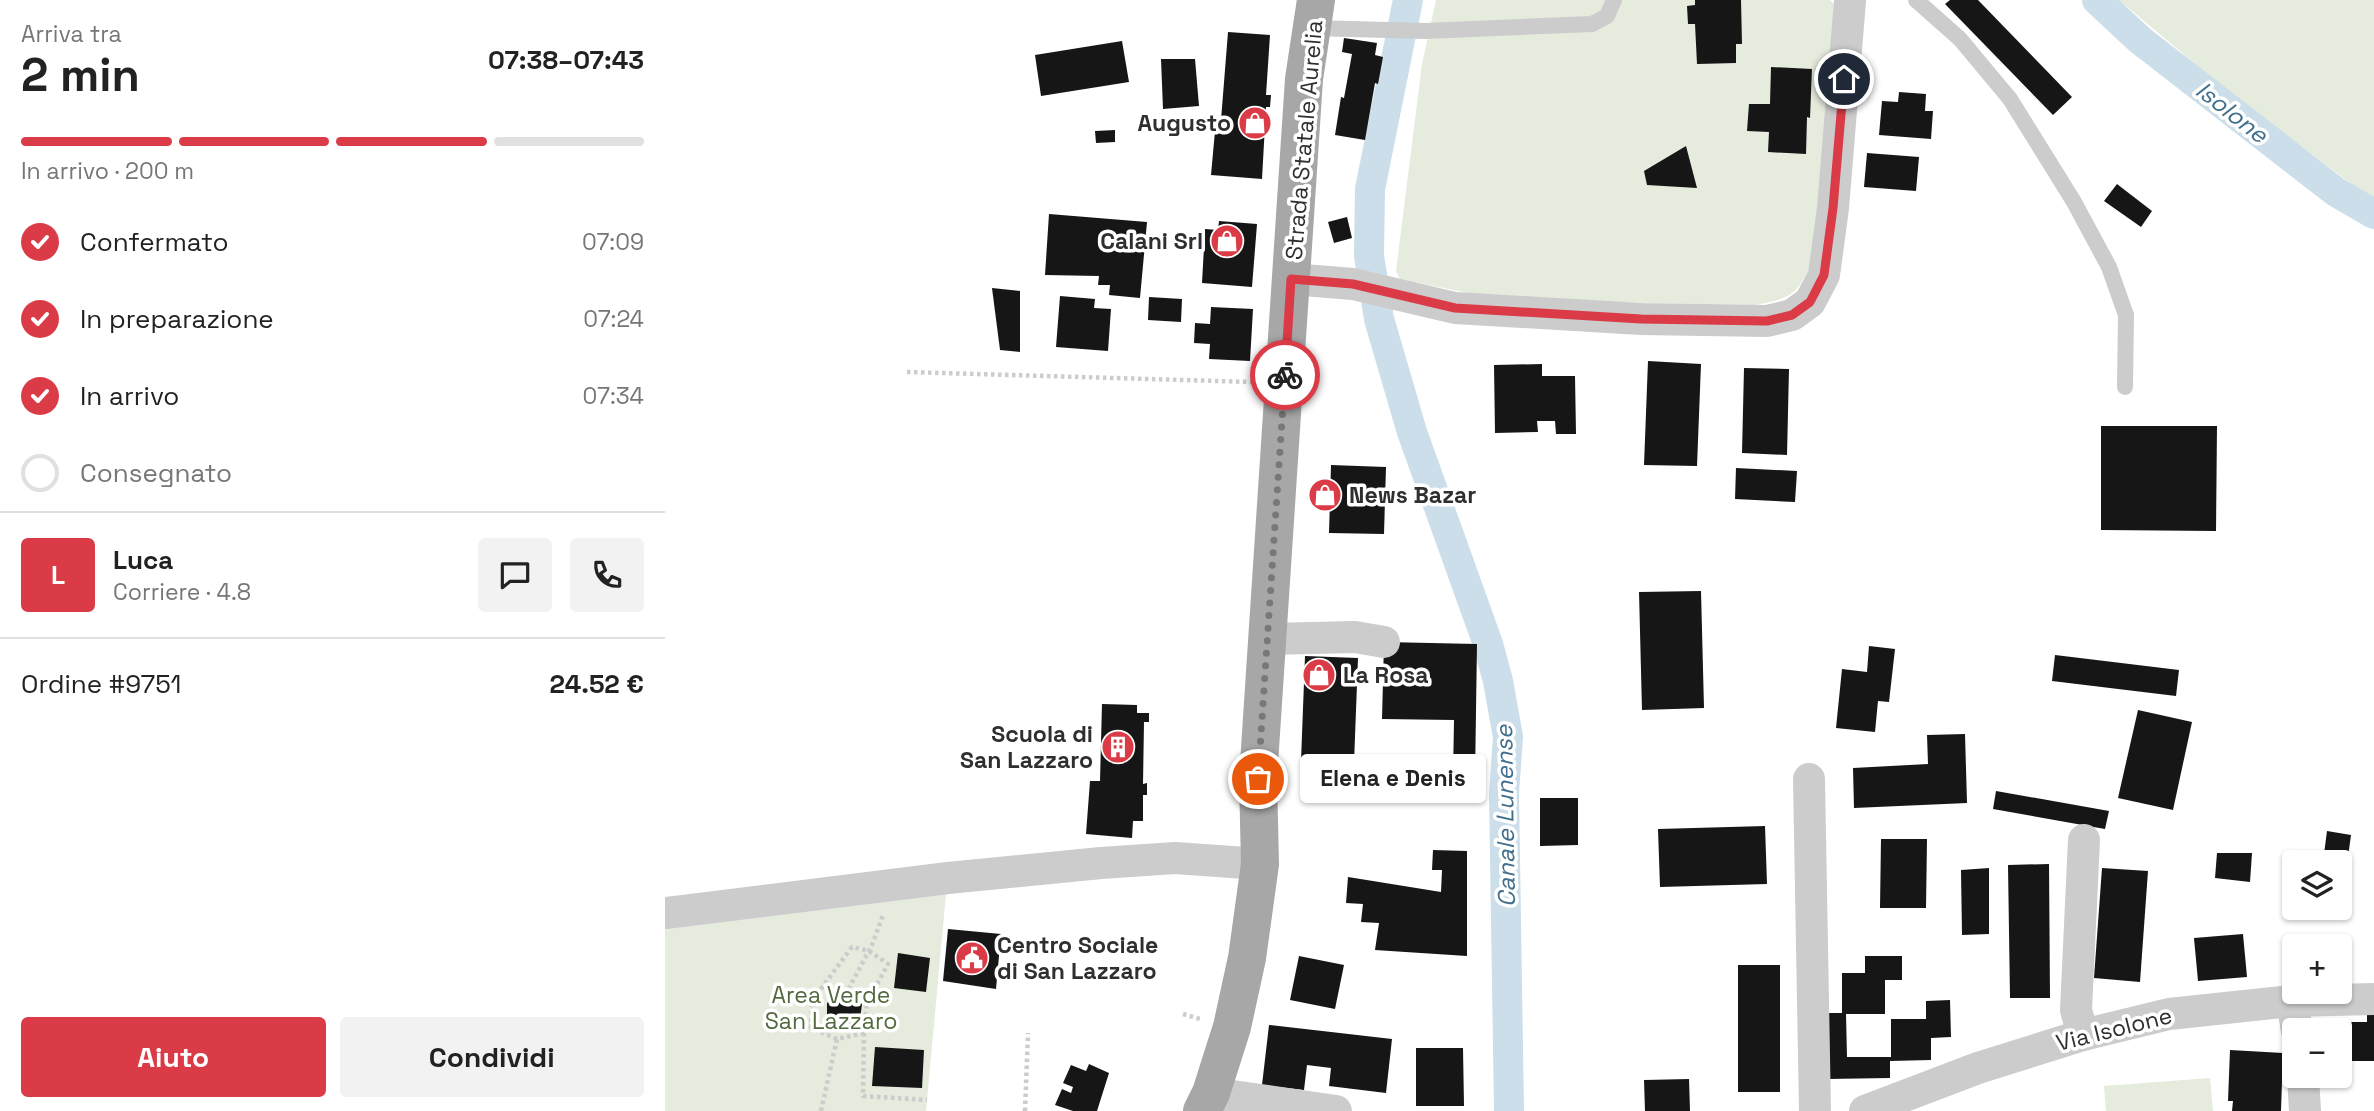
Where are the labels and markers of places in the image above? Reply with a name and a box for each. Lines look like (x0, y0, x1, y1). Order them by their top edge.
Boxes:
pin (1814, 49, 1874, 109)
shop icon: Augusto (1236, 104, 1274, 142)
place label: Augusto (1137, 108, 1231, 138)
shop icon: Calani Srl (1208, 222, 1246, 260)
place label: Calani Srl (1100, 226, 1203, 256)
shop icon: News Bazar (1306, 476, 1344, 514)
place label: News Bazar (1349, 480, 1476, 510)
shop icon: La Rosa (1300, 656, 1338, 694)
place label: La Rosa (1343, 660, 1428, 690)
place label: Scuola di San Lazzaro (960, 719, 1093, 775)
building icon: Scuola di San Lazzaro (1099, 728, 1137, 766)
pin (1228, 749, 1288, 809)
callout: Elena e Denis (1300, 754, 1485, 804)
place label: Centro Sociale di San Lazzaro (997, 930, 1158, 986)
public building icon: Centro Sociale di San Lazzaro (953, 939, 991, 977)

